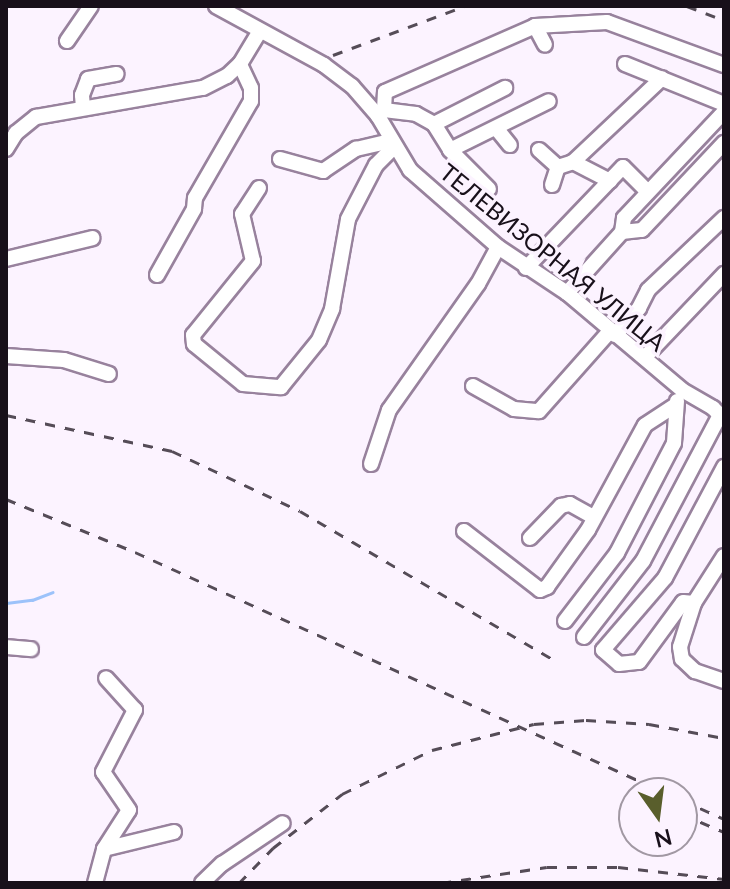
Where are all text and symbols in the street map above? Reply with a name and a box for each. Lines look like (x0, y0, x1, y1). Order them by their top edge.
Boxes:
street label: ТЕЛЕВИЗОРНАЯ УЛИЦА (435, 157, 671, 357)
north arrow (618, 777, 698, 857)
text: N (652, 824, 675, 854)

